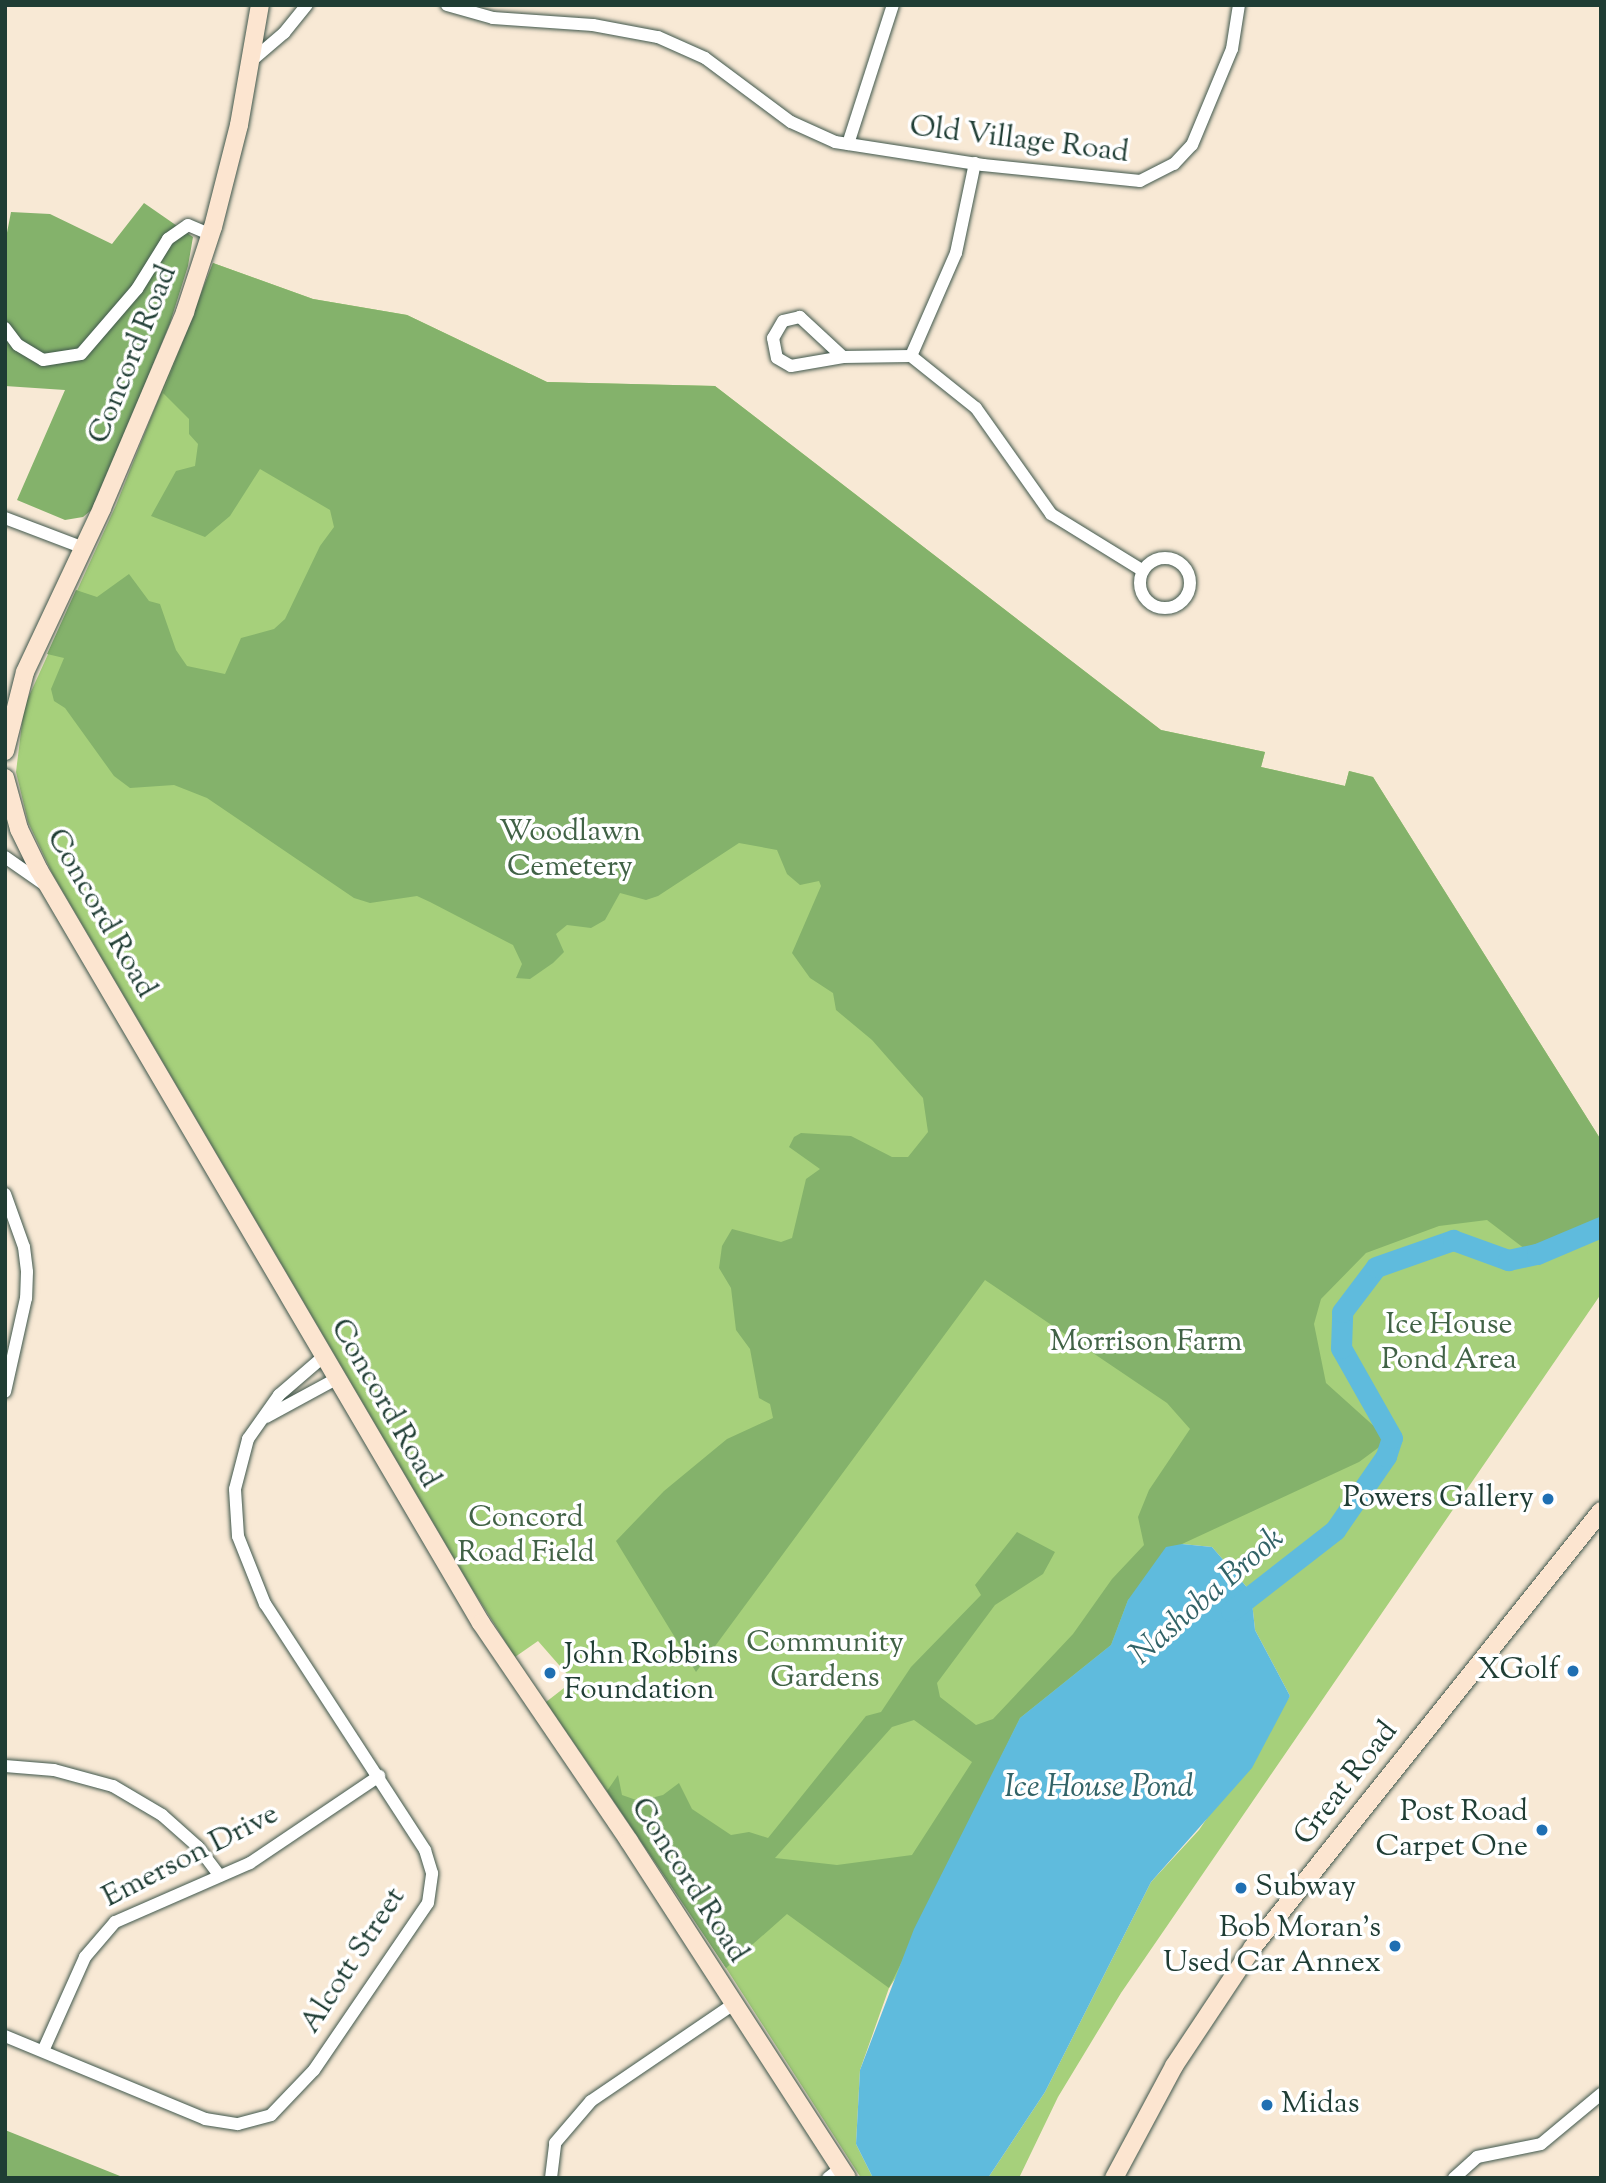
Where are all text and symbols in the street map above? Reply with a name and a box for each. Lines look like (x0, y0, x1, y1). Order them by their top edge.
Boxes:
street label: Old Village Road (907, 110, 1131, 172)
street label: Concord Road (82, 261, 186, 449)
park label: Woodlawn Cemetery (499, 815, 641, 886)
street label: Concord Road (37, 823, 163, 1005)
park label: Ice House Pond Area (1381, 1308, 1517, 1378)
street label: Concord Road (321, 1313, 447, 1495)
park label: Morrison Farm (1050, 1325, 1242, 1361)
place label: Powers Gallery (1343, 1481, 1534, 1517)
marker: Powers Gallery (1540, 1491, 1556, 1507)
park label: Concord Road Field (457, 1501, 595, 1572)
water label: Nashoba Brook (1124, 1520, 1292, 1674)
park label: Community Gardens (746, 1626, 904, 1696)
place label: John Robbins Foundation (564, 1638, 738, 1708)
place label: XGolf (1478, 1653, 1559, 1689)
marker: XGolf (1565, 1663, 1581, 1679)
marker: John Robbins Foundation (542, 1665, 558, 1681)
street label: Great Road (1287, 1715, 1407, 1853)
water label: Ice House Pond (1005, 1769, 1193, 1807)
street label: Concord Road (621, 1792, 755, 1970)
place label: Post Road Carpet One (1375, 1795, 1528, 1866)
street label: Emerson Drive (97, 1797, 285, 1917)
marker: Post Road Carpet One (1534, 1822, 1550, 1838)
place label: Subway (1255, 1870, 1356, 1906)
marker: Subway (1233, 1880, 1249, 1896)
street label: Alcott Street (294, 1881, 414, 2041)
place label: Bob Moran's Used Car Annex (1163, 1911, 1381, 1982)
marker: Bob Moran's Used Car Annex (1387, 1938, 1403, 1954)
place label: Midas (1281, 2087, 1360, 2123)
marker: Midas (1259, 2097, 1275, 2113)

